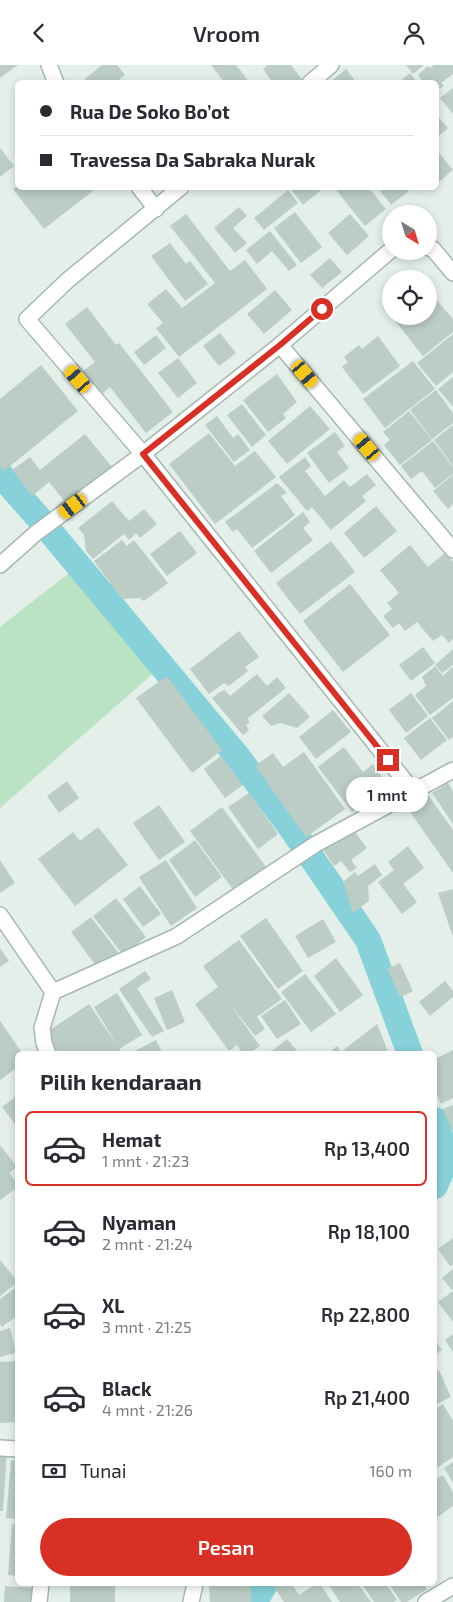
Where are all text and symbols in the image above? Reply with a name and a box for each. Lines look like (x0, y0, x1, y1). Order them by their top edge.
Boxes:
icon: back (25, 19, 53, 47)
icon: person (400, 19, 428, 47)
text: Vroom (193, 20, 260, 46)
text: Rua De Soko Bo’ot (70, 100, 230, 123)
text: Travessa Da Sabraka Nurak (70, 148, 315, 171)
north arrow (382, 205, 438, 260)
map controls (382, 205, 437, 325)
button: locate (382, 270, 437, 325)
route start (311, 298, 333, 320)
car (289, 358, 320, 390)
car (62, 363, 93, 395)
car (351, 431, 382, 463)
car (56, 491, 89, 521)
route end (377, 749, 399, 771)
callout: 1 mnt (347, 777, 429, 813)
text: 1 mnt (367, 785, 407, 804)
text: Pilih kendaraan (40, 1068, 202, 1094)
icon: car (42, 1126, 87, 1171)
text: Hemat (102, 1128, 161, 1151)
text: Rp 13,400 (324, 1137, 410, 1160)
text: 1 mnt · 21:23 (102, 1151, 189, 1170)
icon: car (42, 1209, 87, 1254)
text: Nyaman (102, 1211, 176, 1234)
text: Rp 18,100 (328, 1220, 410, 1243)
text: 2 mnt · 21:24 (102, 1234, 193, 1253)
icon: car (42, 1292, 87, 1337)
text: XL (102, 1294, 124, 1317)
text: Rp 22,800 (321, 1303, 410, 1326)
text: 3 mnt · 21:25 (102, 1317, 192, 1336)
icon: car (42, 1375, 87, 1420)
text: Black (102, 1377, 152, 1400)
text: Rp 21,400 (324, 1386, 410, 1409)
text: 4 mnt · 21:26 (102, 1400, 193, 1419)
icon: cash (40, 1457, 68, 1485)
text: Tunai (80, 1459, 126, 1482)
text: 160 m (369, 1461, 412, 1480)
button: Pesan (40, 1518, 412, 1576)

